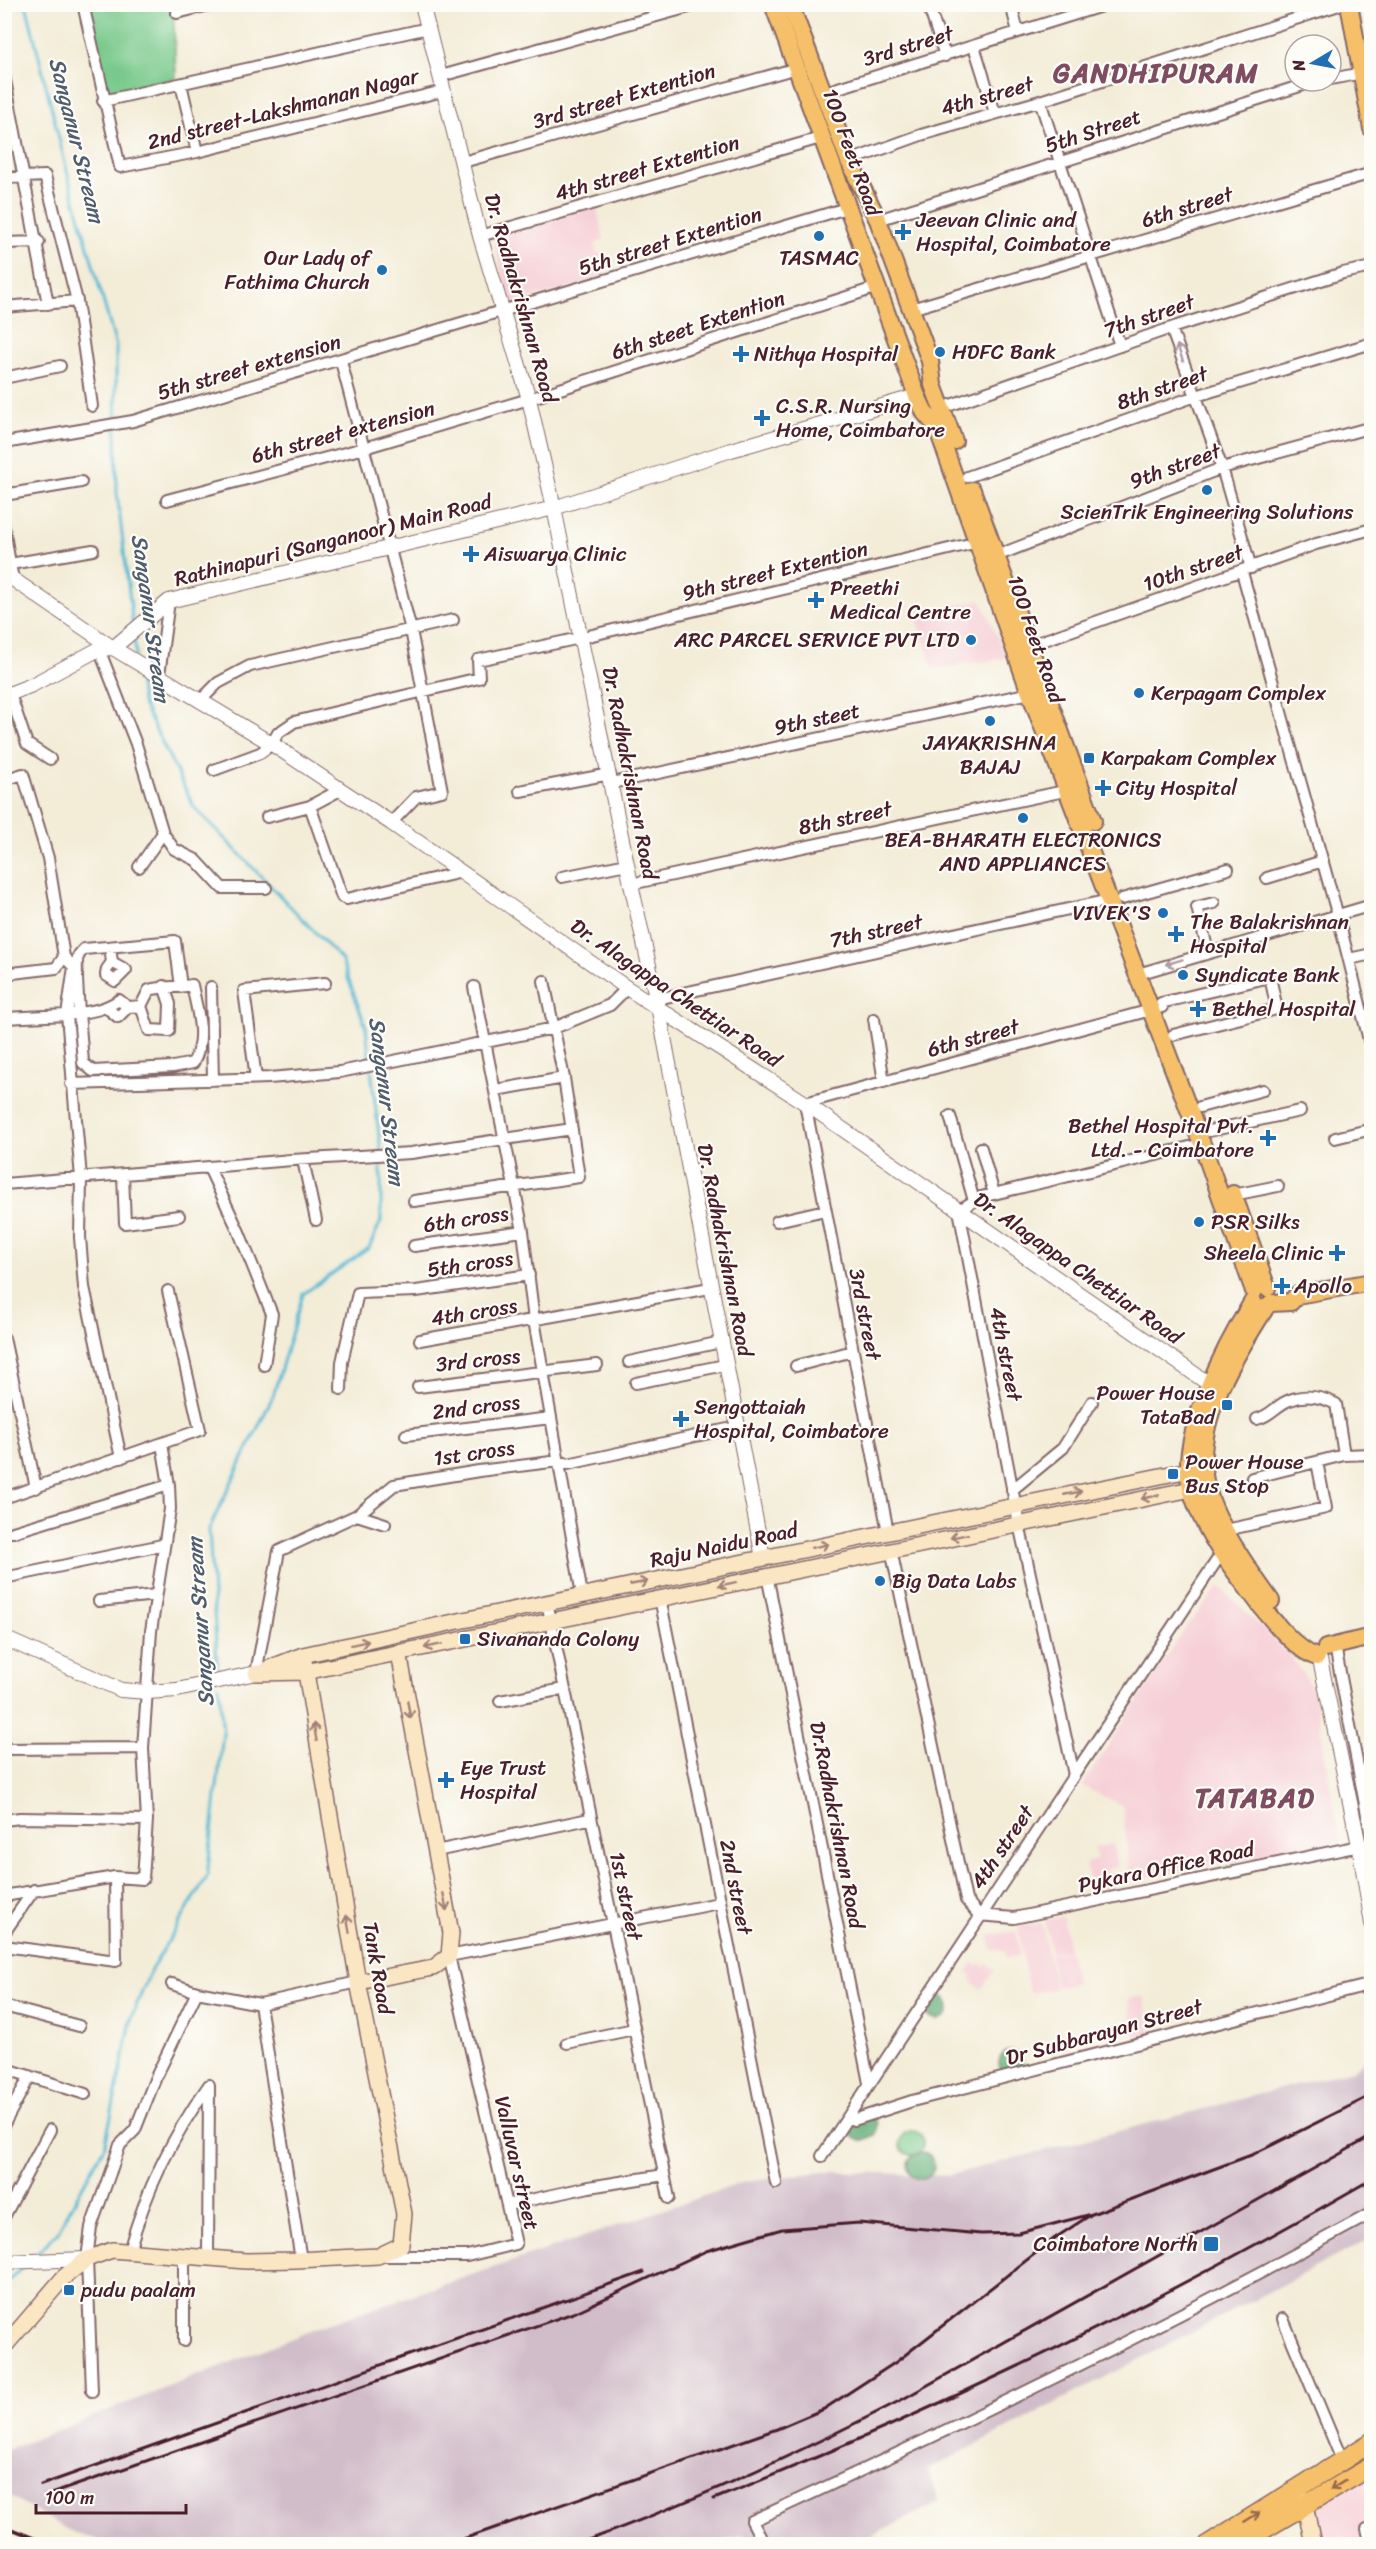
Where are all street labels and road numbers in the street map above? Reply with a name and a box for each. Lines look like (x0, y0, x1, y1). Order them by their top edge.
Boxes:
street label: 3rd street (858, 14, 960, 78)
street label: 3rd street Extention (528, 52, 720, 140)
street label: 2nd street-Lakshmanan Nagar (143, 57, 424, 161)
street label: 4th street (936, 64, 1039, 127)
street label: 100 Feet Road (811, 83, 893, 223)
street label: 5th Street (1040, 98, 1146, 164)
street label: 4th street Extention (550, 123, 744, 213)
street label: 6th street (1136, 175, 1239, 239)
street label: Dr. Radhakrishnan Road (473, 189, 570, 409)
street label: 5th street Extention (573, 195, 767, 287)
street label: 6th steet Extention (606, 279, 790, 371)
street label: 7th street (1098, 282, 1201, 349)
street label: 5th street extension (153, 323, 345, 411)
street label: 8th street (1111, 354, 1214, 421)
street label: 6th street extension (247, 389, 439, 475)
street label: 9th street (1124, 431, 1228, 500)
street label: Rathinapuri (Sanganoor) Main Road (170, 482, 498, 598)
street label: 9th street Extention (678, 530, 872, 612)
street label: 10th street (1137, 533, 1250, 603)
street label: 100 Feet Road (996, 570, 1076, 710)
street label: Dr. Radhakrishnan Road (591, 663, 670, 885)
street label: 9th steet (770, 691, 864, 747)
street label: 8th street (795, 789, 897, 846)
street label: 7th street (826, 902, 927, 959)
street label: Dr. Alagappa Chettiar Road (562, 908, 791, 1079)
street label: 6th street (923, 1007, 1025, 1069)
street label: Dr. Radhakrishnan Road (686, 1140, 765, 1362)
street label: Dr. Alagappa Chettiar Road (965, 1181, 1192, 1356)
street label: 6th cross (421, 1194, 511, 1244)
street label: 5th cross (425, 1239, 516, 1289)
street label: 3rd street (837, 1265, 893, 1365)
street label: 4th cross (428, 1286, 520, 1338)
street label: 4th street (978, 1304, 1034, 1406)
street label: 3rd cross (434, 1337, 522, 1383)
street label: 2nd cross (430, 1383, 522, 1431)
street label: 1st cross (431, 1428, 517, 1477)
street label: Raju Naidu Road (647, 1510, 803, 1579)
street label: Dr.Radhakrishnan Road (798, 1718, 876, 1934)
street label: 4th street (960, 1796, 1045, 1897)
street label: Pykara Office Road (1074, 1829, 1259, 1904)
street label: 2nd street (708, 1836, 764, 1939)
street label: 1st street (598, 1848, 654, 1945)
street label: Tank Road (351, 1919, 405, 2019)
street label: Dr Subbarayan Street (1002, 1987, 1208, 2076)
street label: Valluvar street (483, 2092, 551, 2234)

